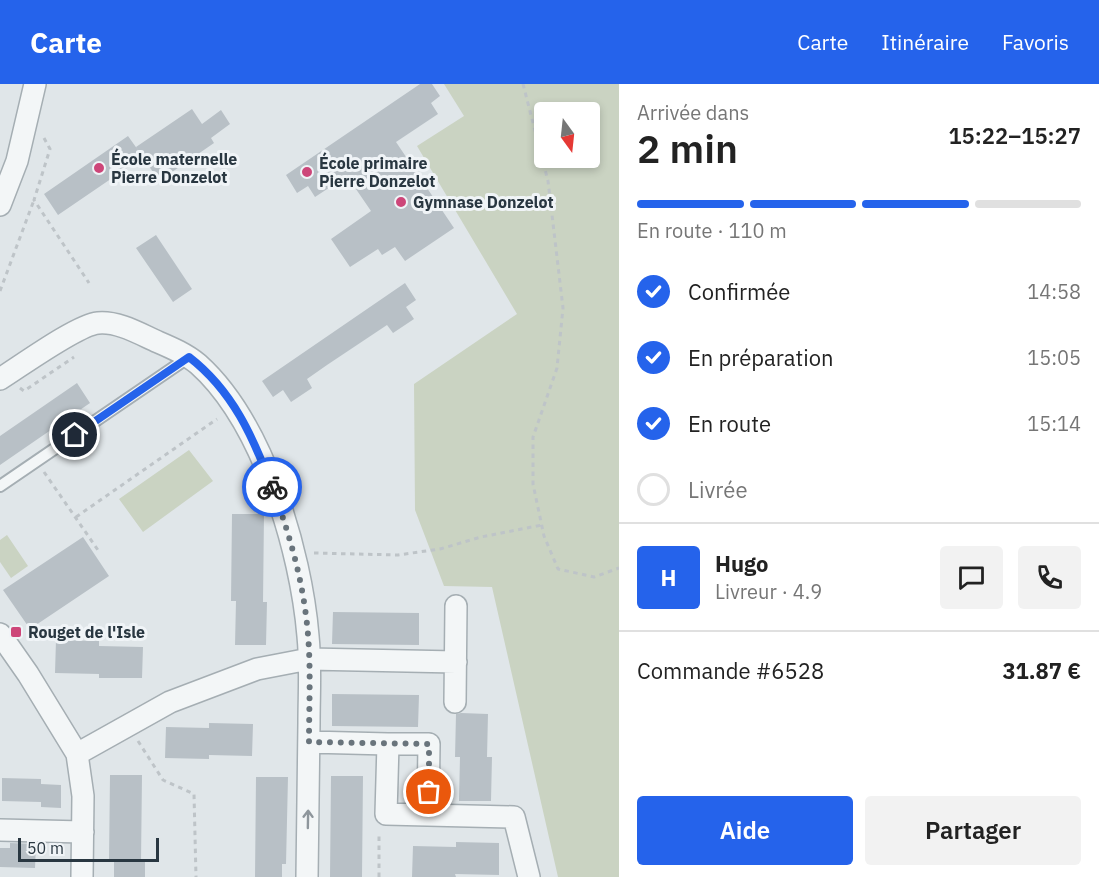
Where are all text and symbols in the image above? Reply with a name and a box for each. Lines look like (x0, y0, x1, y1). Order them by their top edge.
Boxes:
text: Carte (30, 24, 102, 61)
text: Carte (797, 28, 848, 56)
text: Itinéraire (881, 28, 969, 56)
text: Favoris (1002, 28, 1069, 56)
text: Arrivée dans (637, 99, 749, 126)
north arrow (534, 102, 600, 168)
map controls (534, 102, 600, 168)
text: 15:22–15:27 (948, 121, 1081, 150)
text: 2 min (637, 123, 738, 174)
place label: École maternelle Pierre Donzelot (111, 148, 237, 187)
place label: École primaire Pierre Donzelot (319, 152, 435, 191)
marker: École maternelle Pierre Donzelot (92, 161, 106, 175)
marker: École primaire Pierre Donzelot (300, 165, 314, 179)
place label: Gymnase Donzelot (413, 192, 554, 212)
marker: Gymnase Donzelot (394, 195, 408, 209)
text: En route · 110 m (637, 217, 787, 244)
icon: check (637, 275, 670, 308)
text: Confirmée (688, 277, 790, 306)
text: 14:58 (1027, 278, 1081, 305)
icon: check (637, 341, 670, 374)
text: En préparation (688, 343, 834, 372)
text: 15:05 (1027, 344, 1081, 371)
icon: check (637, 407, 670, 440)
pin (49, 409, 100, 460)
text: En route (688, 409, 771, 438)
text: 15:14 (1027, 410, 1081, 437)
icon: home (58, 418, 91, 451)
courier (242, 457, 302, 517)
icon: bike (256, 471, 289, 504)
text: Livrée (688, 475, 747, 504)
button: chat (940, 546, 1003, 609)
button: phone (1018, 546, 1081, 609)
text: Hugo (715, 549, 768, 578)
text: H (661, 563, 676, 592)
text: Livreur · 4.9 (715, 578, 822, 605)
place label: Rouget de l'Isle (28, 622, 145, 642)
marker: Rouget de l'Isle (9, 625, 23, 639)
text: Commande #6528 (637, 656, 824, 685)
text: 31.87 € (1002, 656, 1081, 685)
pin (403, 766, 454, 817)
icon: bag (412, 775, 445, 808)
button: Aide (637, 796, 853, 865)
button: Partager (865, 796, 1081, 865)
one-way arrow (302, 809, 314, 829)
scale bar (18, 835, 159, 862)
text: 50 m (27, 838, 64, 858)

